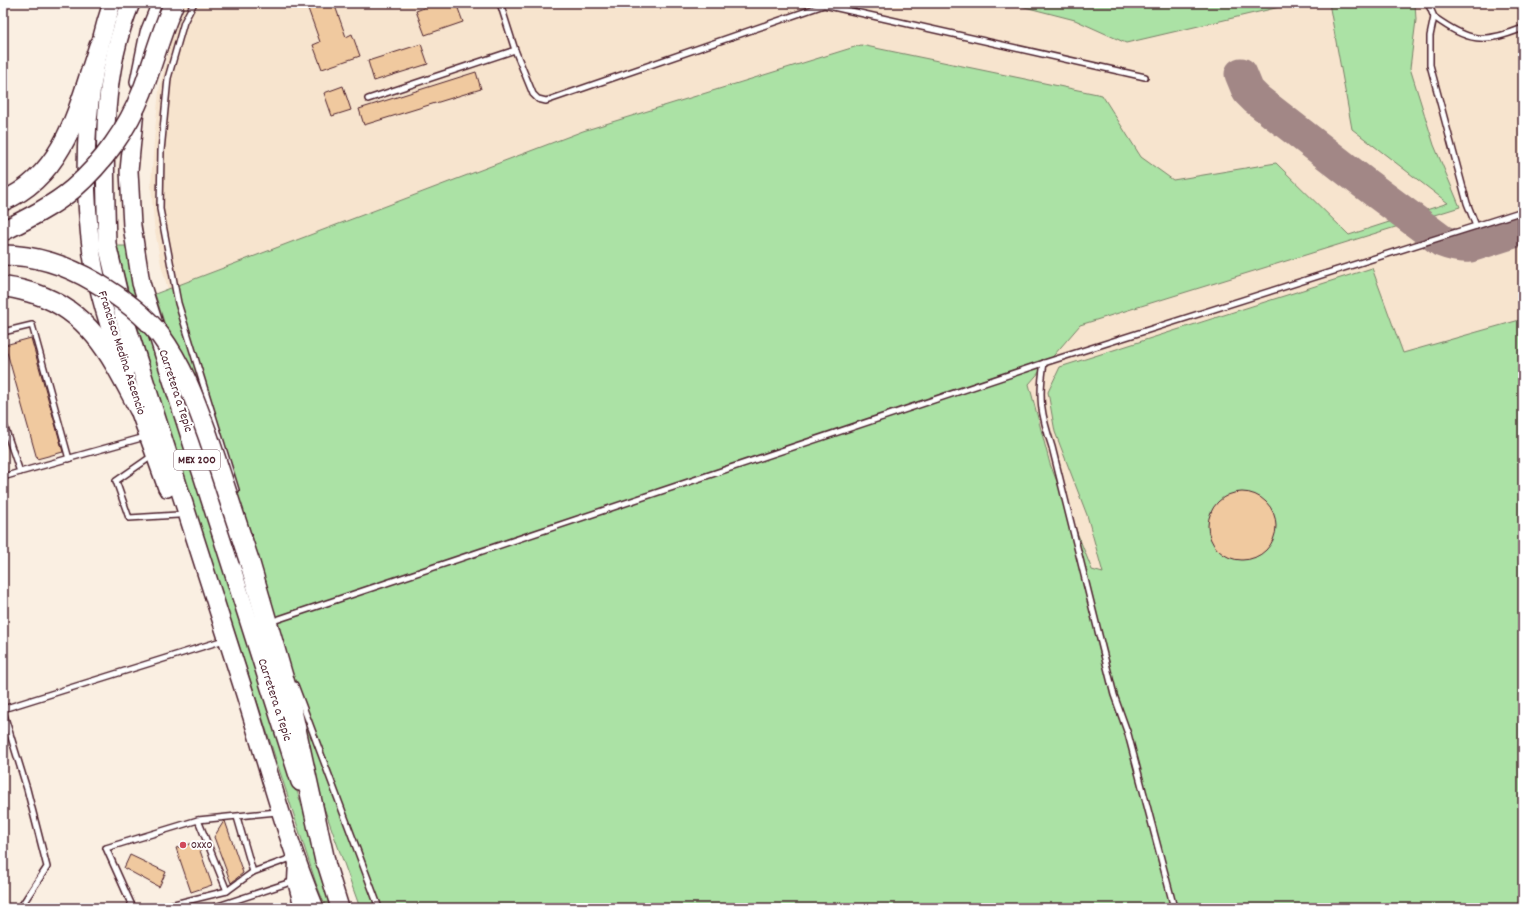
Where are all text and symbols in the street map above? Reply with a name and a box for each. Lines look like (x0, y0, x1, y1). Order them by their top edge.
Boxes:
street label: Francisco Medina Ascencio (92, 288, 150, 418)
street label: Carretera a Tepic (153, 347, 197, 435)
road number: MEX 200 (174, 450, 220, 470)
street label: Carretera a Tepic (252, 656, 296, 744)
place label: oxxo (191, 836, 212, 855)
marker: oxxo (178, 840, 188, 850)

